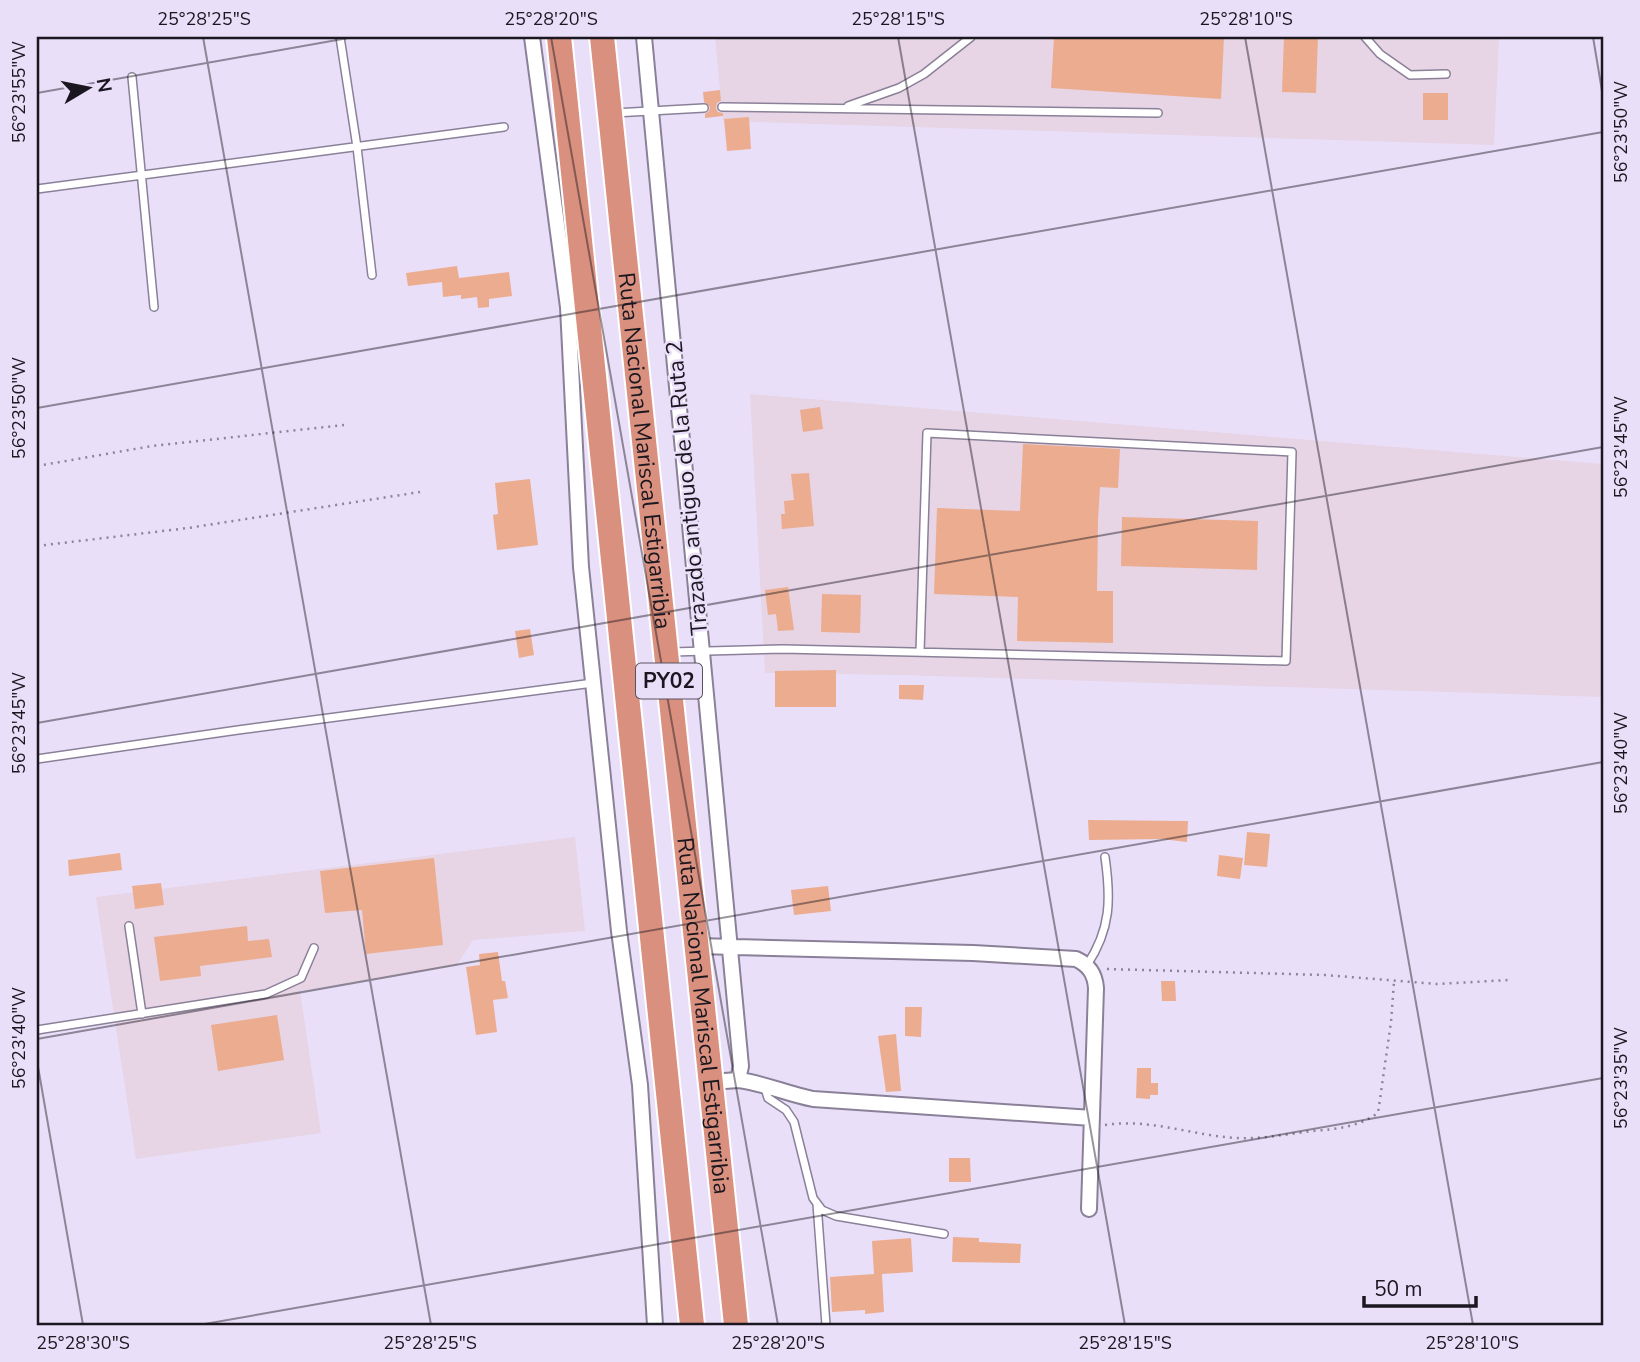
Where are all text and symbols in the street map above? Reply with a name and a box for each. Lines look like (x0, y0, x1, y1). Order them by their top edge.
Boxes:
text: 25°28'25"S (157, 7, 251, 31)
text: 25°28'20"S (504, 7, 598, 31)
text: 25°28'15"S (851, 7, 945, 31)
text: 25°28'10"S (1199, 7, 1293, 31)
text: 56°23'55"W (7, 41, 31, 143)
north arrow (52, 52, 122, 122)
text: N (90, 76, 118, 94)
text: 56°23'50"W (1609, 81, 1633, 183)
street label: Ruta Nacional Mariscal Estigarribia (611, 271, 679, 631)
street label: Trazado antiguo de la Ruta 2 (659, 339, 715, 637)
text: 56°23'50"W (7, 357, 31, 459)
text: 56°23'45"W (1609, 396, 1633, 498)
road number: PY02 (636, 664, 702, 698)
text: 56°23'45"W (7, 672, 31, 774)
text: 56°23'40"W (1609, 712, 1633, 814)
street label: Ruta Nacional Mariscal Estigarribia (670, 836, 738, 1196)
text: 56°23'40"W (7, 987, 31, 1089)
text: 56°23'35"W (1609, 1027, 1633, 1129)
scale bar (1364, 1264, 1476, 1308)
text: 50 m (1374, 1275, 1423, 1303)
text: 25°28'30"S (36, 1331, 130, 1355)
text: 25°28'25"S (383, 1331, 477, 1355)
text: 25°28'20"S (731, 1331, 825, 1355)
text: 25°28'15"S (1078, 1331, 1172, 1355)
text: 25°28'10"S (1425, 1331, 1519, 1355)

